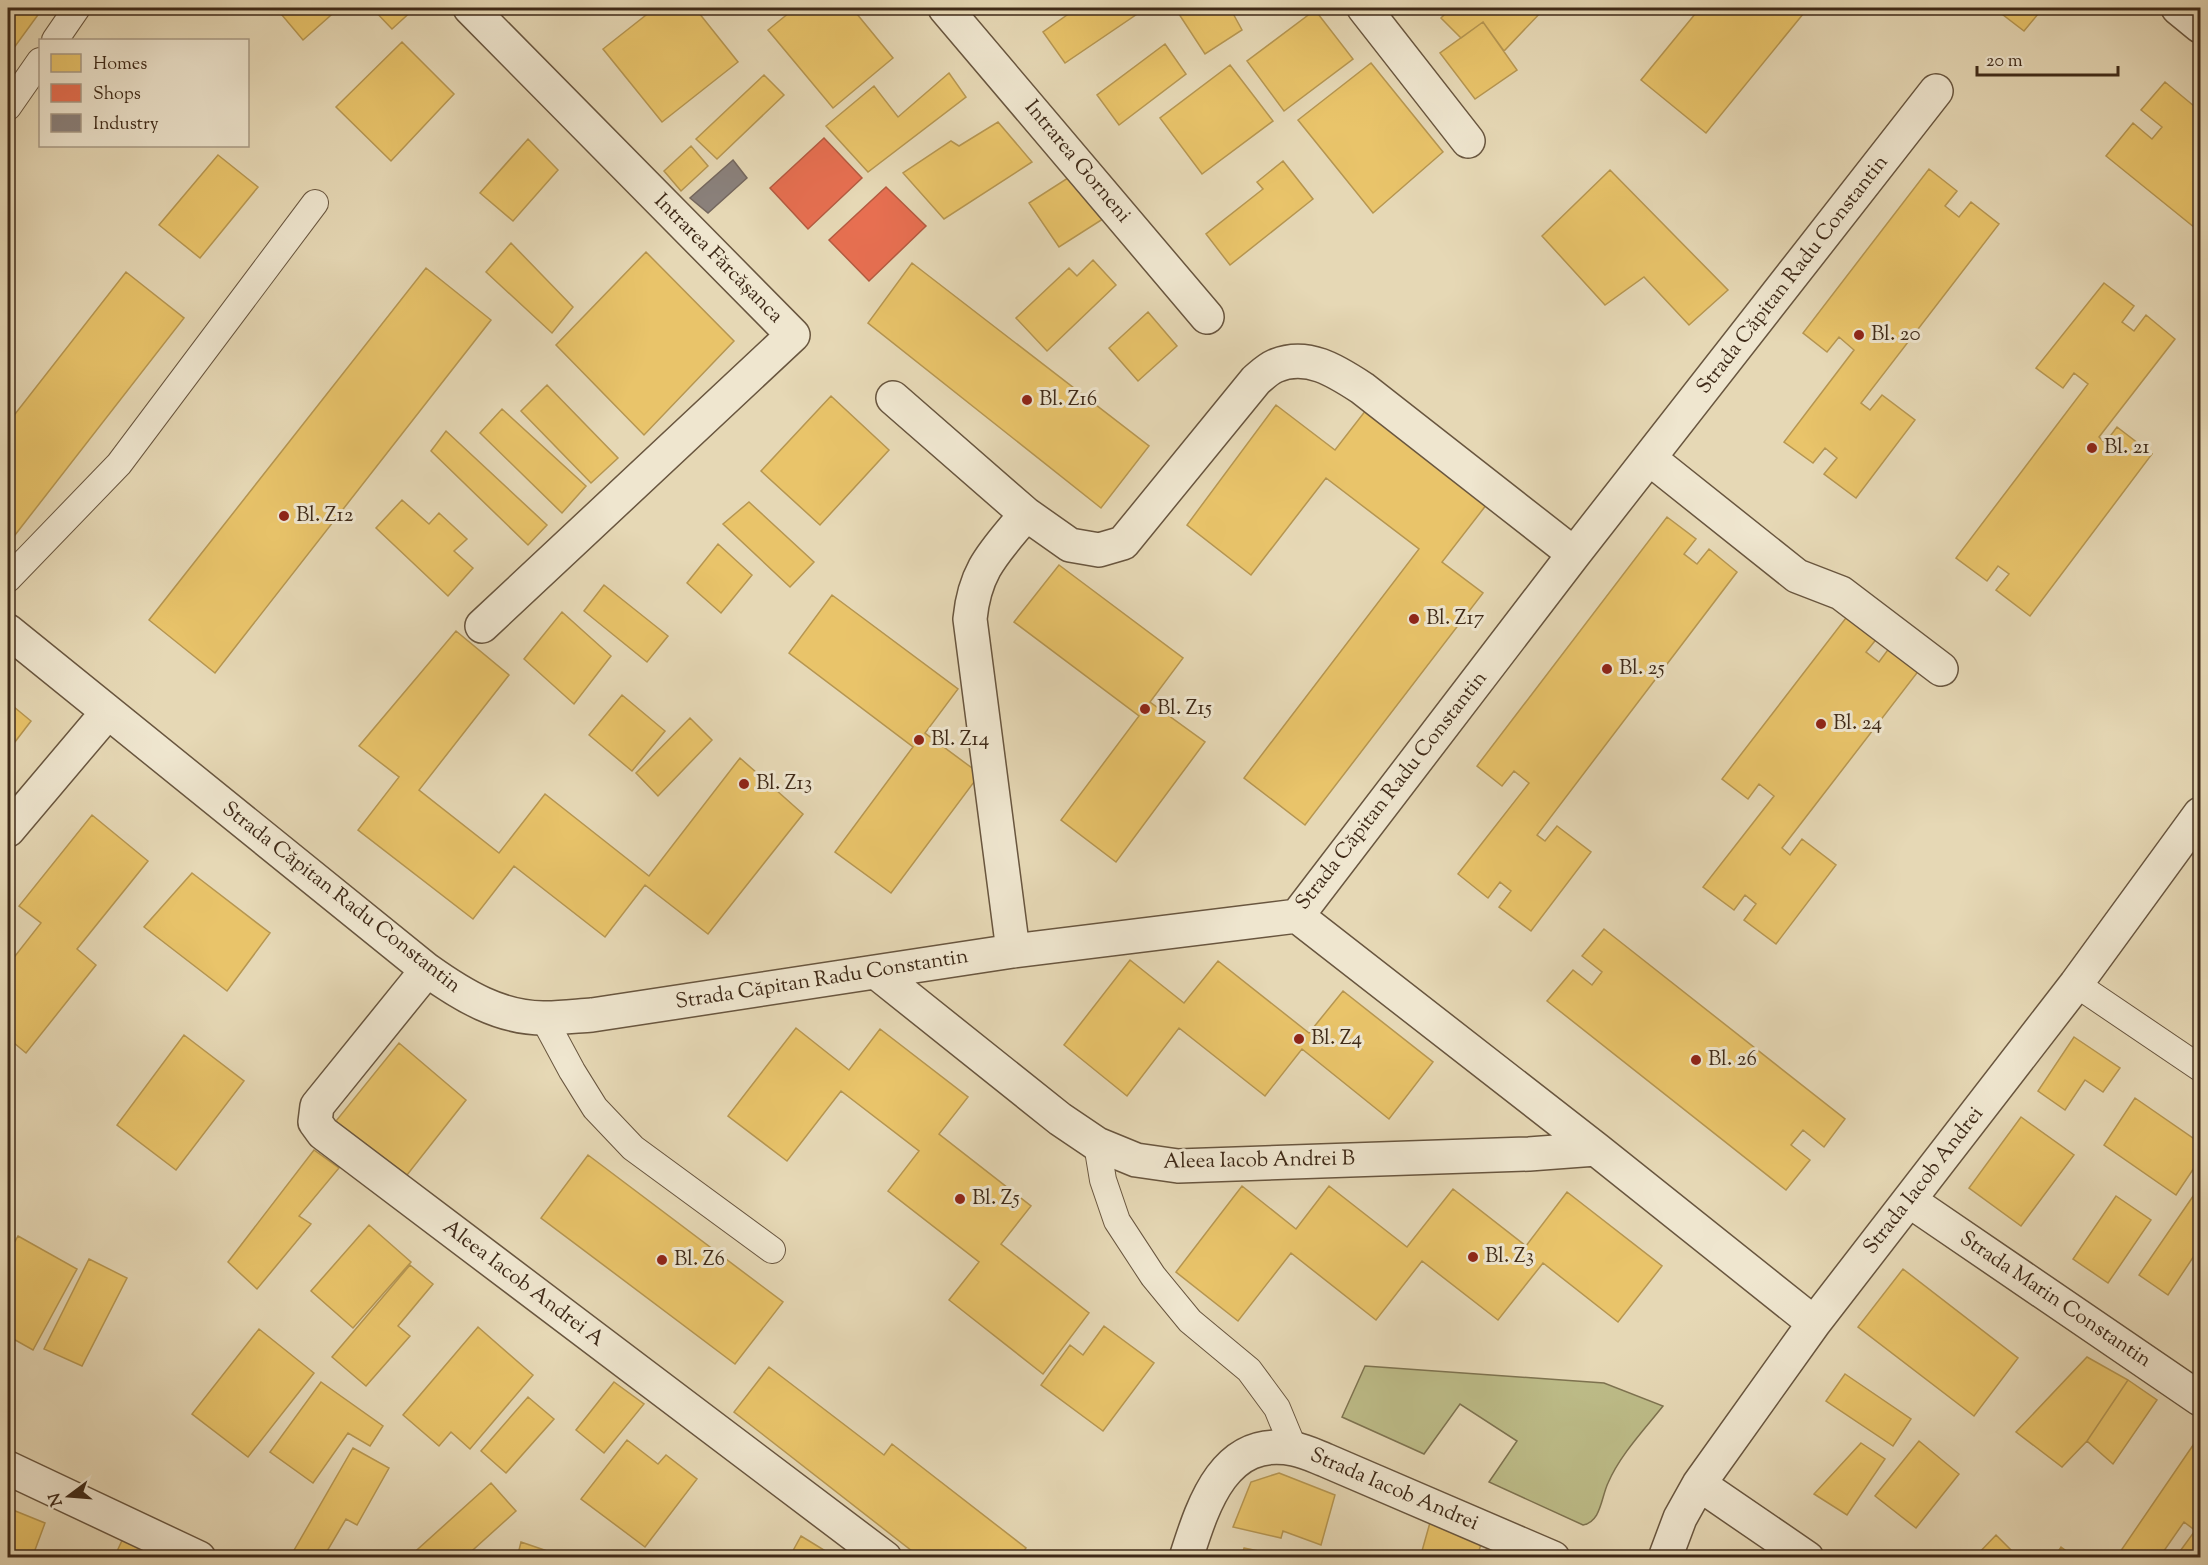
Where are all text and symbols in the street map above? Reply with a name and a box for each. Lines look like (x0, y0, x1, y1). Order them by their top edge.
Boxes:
legend (39, 39, 249, 147)
scale bar (1977, 39, 2118, 77)
text: 20 m (1986, 49, 2023, 75)
text: Homes (93, 52, 147, 78)
text: Shops (93, 82, 141, 108)
street label: Intrarea Gorneni (1017, 94, 1137, 230)
text: Industry (93, 112, 159, 138)
street label: Strada Căpitan Radu Constantin (1690, 149, 1896, 401)
street label: Intrarea Fărcășanca (646, 187, 790, 331)
place label: Bl. 20 (1871, 320, 1921, 350)
marker: Bl. 20 (1852, 328, 1866, 342)
place label: Bl. Z16 (1039, 385, 1097, 415)
marker: Bl. Z16 (1020, 393, 1034, 407)
place label: Bl. 21 (2104, 433, 2150, 463)
marker: Bl. 21 (2085, 441, 2099, 455)
place label: Bl. Z12 (296, 501, 354, 531)
marker: Bl. Z12 (277, 509, 291, 523)
place label: Bl. Z17 (1426, 604, 1485, 634)
marker: Bl. Z17 (1407, 612, 1421, 626)
place label: Bl. 25 (1619, 654, 1665, 684)
marker: Bl. 25 (1600, 662, 1614, 676)
street label: Strada Căpitan Radu Constantin (1289, 665, 1495, 917)
place label: Bl. Z15 (1157, 694, 1212, 724)
marker: Bl. Z15 (1138, 702, 1152, 716)
place label: Bl. 24 (1833, 709, 1882, 739)
marker: Bl. 24 (1814, 717, 1828, 731)
place label: Bl. Z14 (931, 725, 989, 755)
marker: Bl. Z14 (912, 733, 926, 747)
place label: Bl. Z13 (756, 769, 812, 799)
marker: Bl. Z13 (737, 777, 751, 791)
street label: Strada Căpitan Radu Constantin (215, 795, 467, 1001)
street label: Strada Căpitan Radu Constantin (673, 942, 971, 1018)
place label: Bl. Z4 (1311, 1024, 1362, 1054)
marker: Bl. Z4 (1292, 1032, 1306, 1046)
place label: Bl. 26 (1708, 1045, 1757, 1075)
marker: Bl. 26 (1689, 1053, 1703, 1067)
street label: Strada Iacob Andrei (1857, 1101, 1991, 1261)
street label: Aleea Iacob Andrei B (1163, 1144, 1355, 1178)
place label: Bl. Z5 (972, 1184, 1020, 1214)
marker: Bl. Z5 (953, 1192, 967, 1206)
street label: Aleea Iacob Andrei A (436, 1213, 610, 1355)
street label: Strada Marin Constantin (1953, 1225, 2157, 1375)
place label: Bl. Z3 (1485, 1242, 1534, 1272)
place label: Bl. Z6 (674, 1245, 725, 1275)
marker: Bl. Z3 (1466, 1250, 1480, 1264)
marker: Bl. Z6 (655, 1253, 669, 1267)
street label: Strada Iacob Andrei (1305, 1441, 1483, 1539)
north arrow (39, 1466, 99, 1526)
text: N (44, 1490, 70, 1509)

